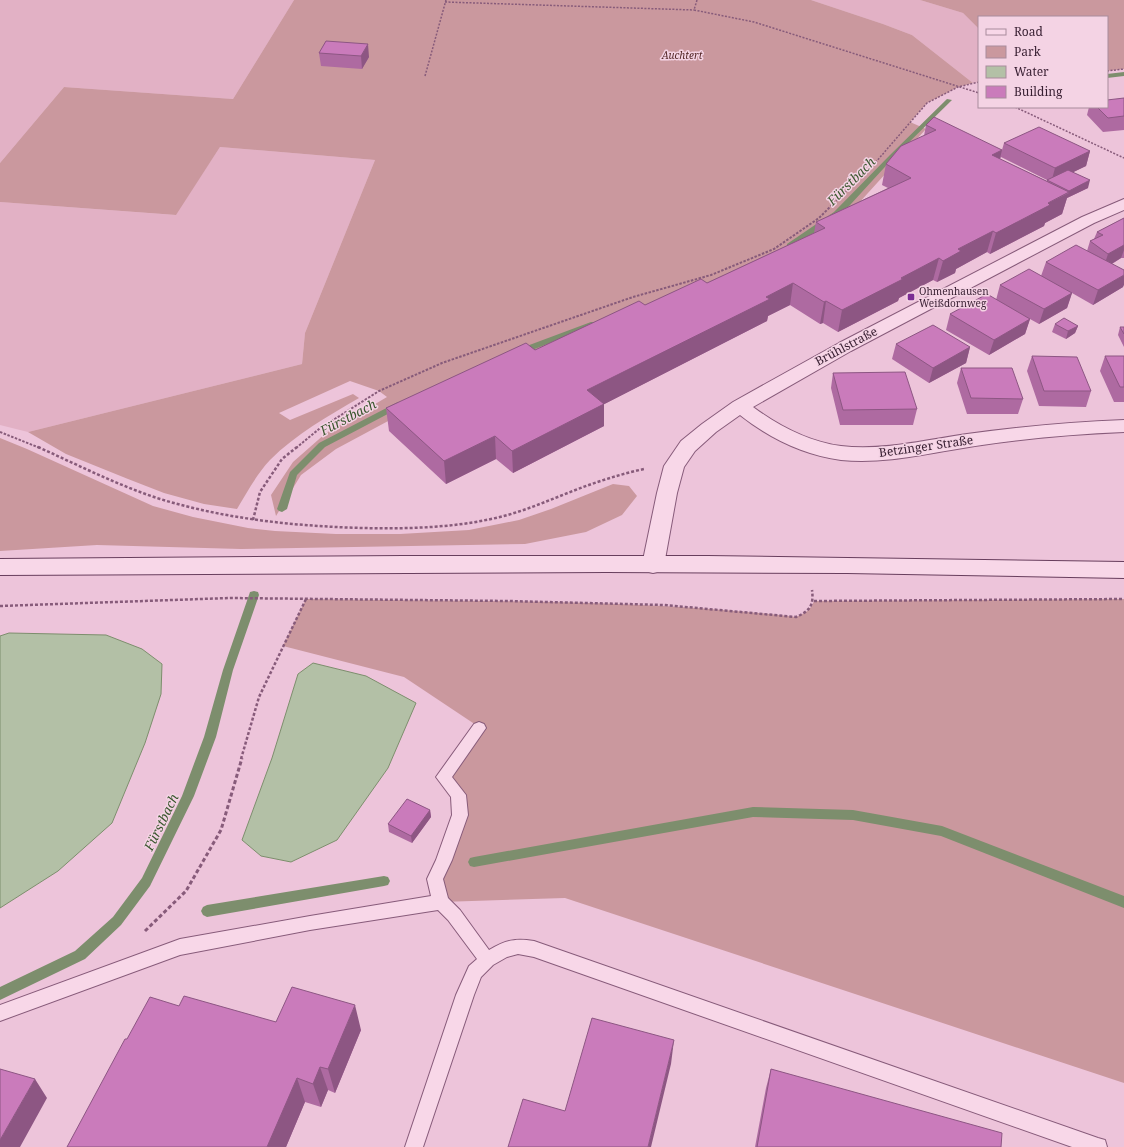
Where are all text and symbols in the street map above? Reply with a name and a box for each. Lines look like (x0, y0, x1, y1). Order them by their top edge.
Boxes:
legend (978, 16, 1108, 108)
text: Road (1014, 23, 1044, 40)
text: Park (1014, 43, 1042, 60)
park label: Auchtert (661, 48, 703, 62)
text: Water (1014, 63, 1049, 80)
text: Building (1014, 83, 1063, 100)
water label: Fürstbach (822, 153, 879, 210)
place label: Ohmenhausen Weißdornweg (919, 284, 989, 310)
marker: Ohmenhausen Weißdornweg (906, 292, 916, 302)
street label: Brühlstraße (812, 322, 880, 370)
water label: Fürstbach (316, 395, 379, 440)
street label: Betzinger Straße (878, 431, 974, 461)
water label: Fürstbach (139, 790, 183, 854)

